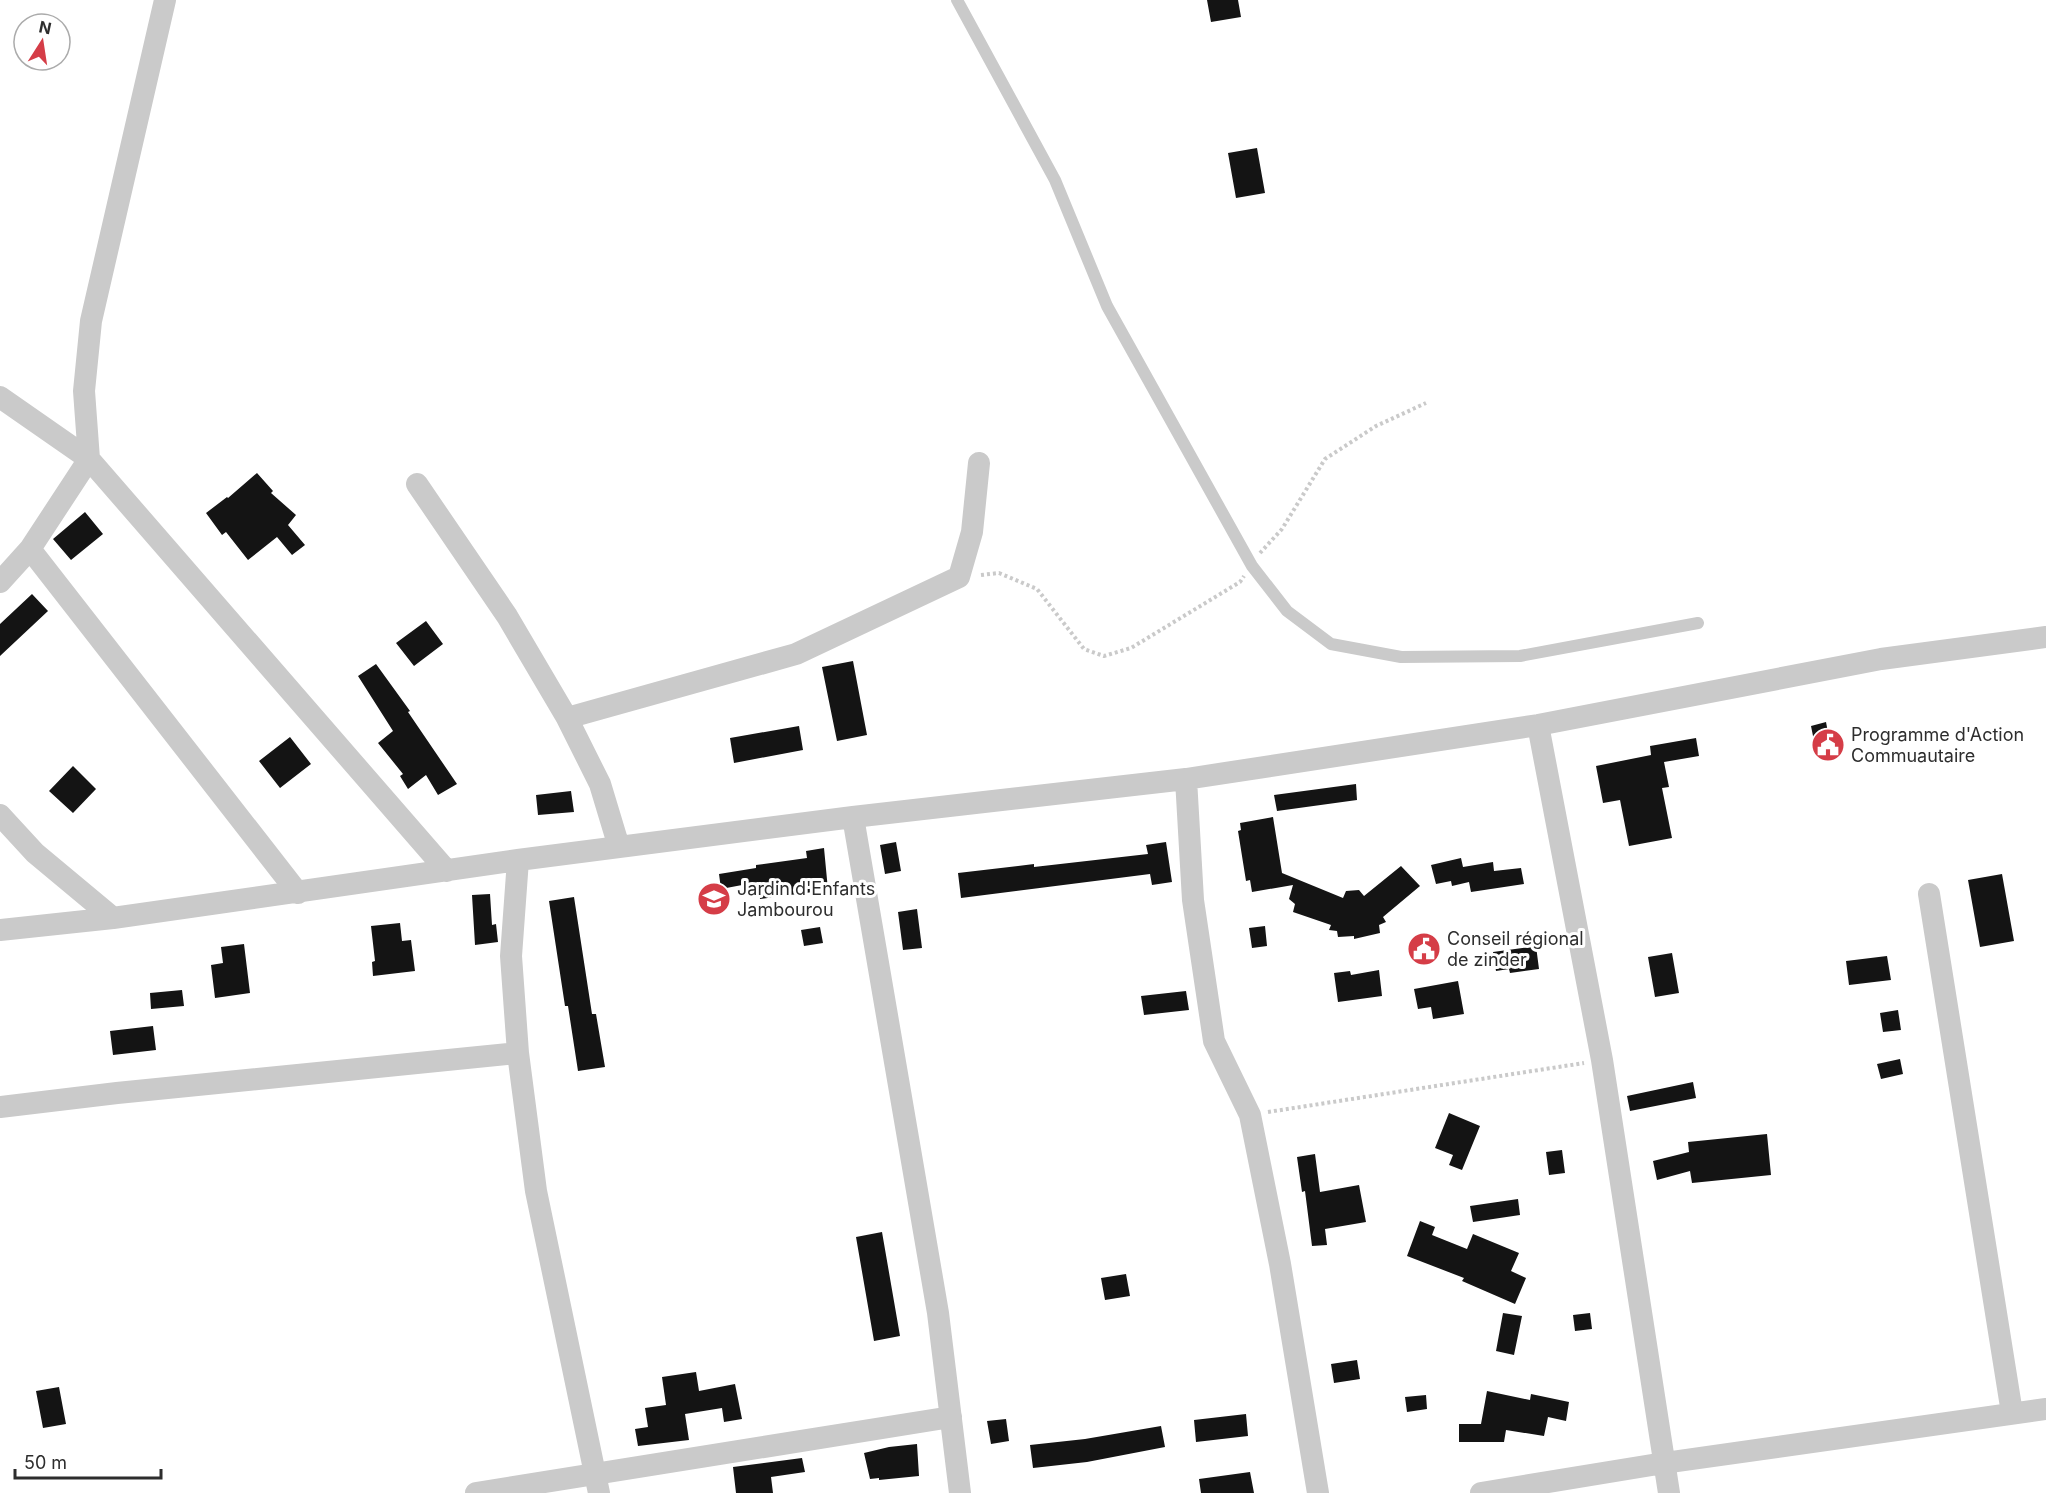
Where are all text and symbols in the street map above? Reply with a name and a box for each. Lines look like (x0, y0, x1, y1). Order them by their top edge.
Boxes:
north arrow (12, 12, 72, 72)
text: N (37, 16, 53, 38)
place label: Programme d'Action Commuautaire (1851, 724, 2024, 766)
public building icon: Programme d'Action Commuautaire (1810, 727, 1846, 763)
place label: Jardin d'Enfants Jambourou (737, 878, 875, 920)
school or university icon: Jardin d'Enfants Jambourou (696, 881, 732, 917)
place label: Conseil régional de zinder (1447, 928, 1584, 970)
public building icon: Conseil régional de zinder (1406, 931, 1442, 967)
scale bar (15, 1442, 160, 1480)
text: 50 m (24, 1452, 67, 1473)

